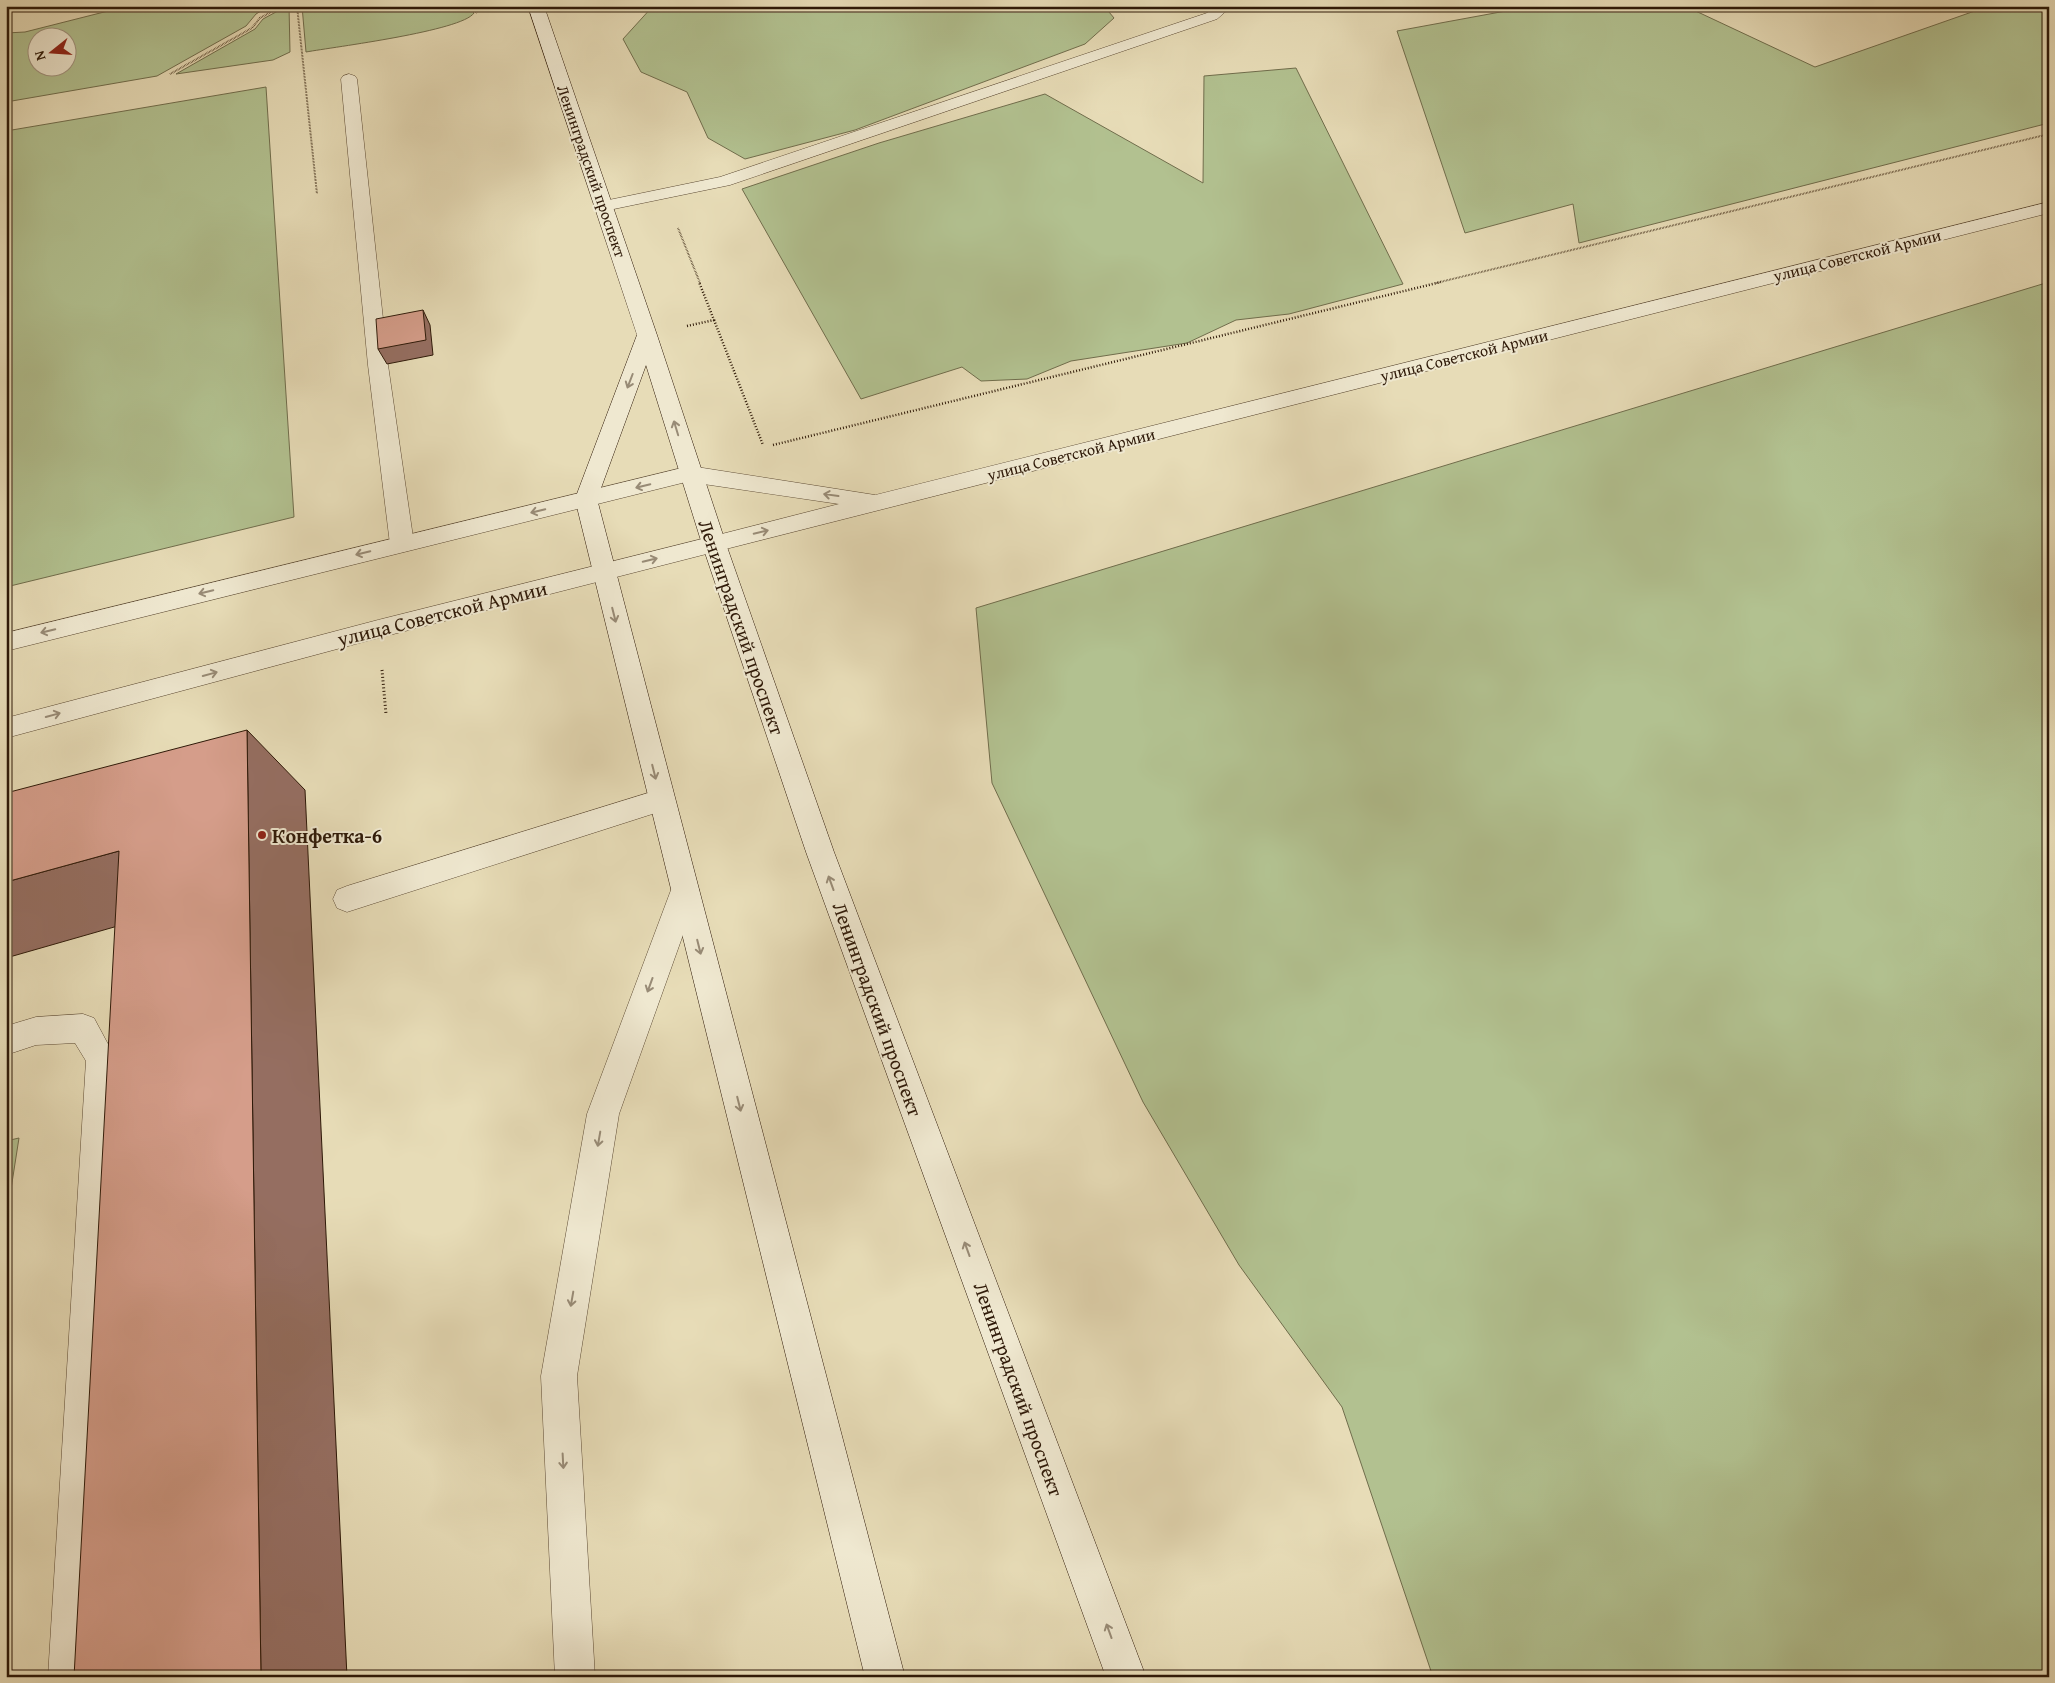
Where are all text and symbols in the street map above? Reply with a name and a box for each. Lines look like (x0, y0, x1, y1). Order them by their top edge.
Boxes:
north arrow (28, 28, 78, 78)
text: N (28, 48, 50, 63)
street label: Ленинградский проспект (551, 82, 633, 261)
street label: улица Советской Армии (1770, 222, 1944, 288)
street label: улица Советской Армии (1377, 322, 1551, 388)
one-way arrow (625, 373, 634, 388)
one-way arrow (671, 421, 680, 436)
street label: улица Советской Армии (984, 421, 1158, 487)
one-way arrow (635, 482, 651, 491)
one-way arrow (823, 490, 839, 500)
one-way arrow (531, 507, 547, 516)
street label: Ленинградский проспект (691, 515, 793, 739)
one-way arrow (752, 527, 768, 537)
one-way arrow (356, 549, 372, 558)
one-way arrow (641, 555, 657, 565)
street label: улица Советской Армии (333, 573, 550, 653)
one-way arrow (198, 588, 214, 597)
one-way arrow (609, 606, 619, 622)
one-way arrow (40, 627, 56, 636)
one-way arrow (202, 668, 218, 678)
one-way arrow (45, 710, 61, 719)
one-way arrow (650, 764, 659, 780)
place label: Конфетка-6 (272, 821, 382, 850)
marker: Конфетка-6 (256, 829, 268, 841)
one-way arrow (826, 876, 835, 892)
street label: Ленинградский проспект (826, 898, 930, 1121)
one-way arrow (695, 938, 704, 954)
one-way arrow (645, 977, 654, 992)
one-way arrow (735, 1096, 744, 1112)
one-way arrow (594, 1131, 604, 1147)
one-way arrow (962, 1242, 971, 1257)
street label: Ленинградский проспект (967, 1278, 1071, 1501)
one-way arrow (566, 1291, 576, 1307)
one-way arrow (559, 1452, 568, 1468)
one-way arrow (1104, 1624, 1113, 1639)

